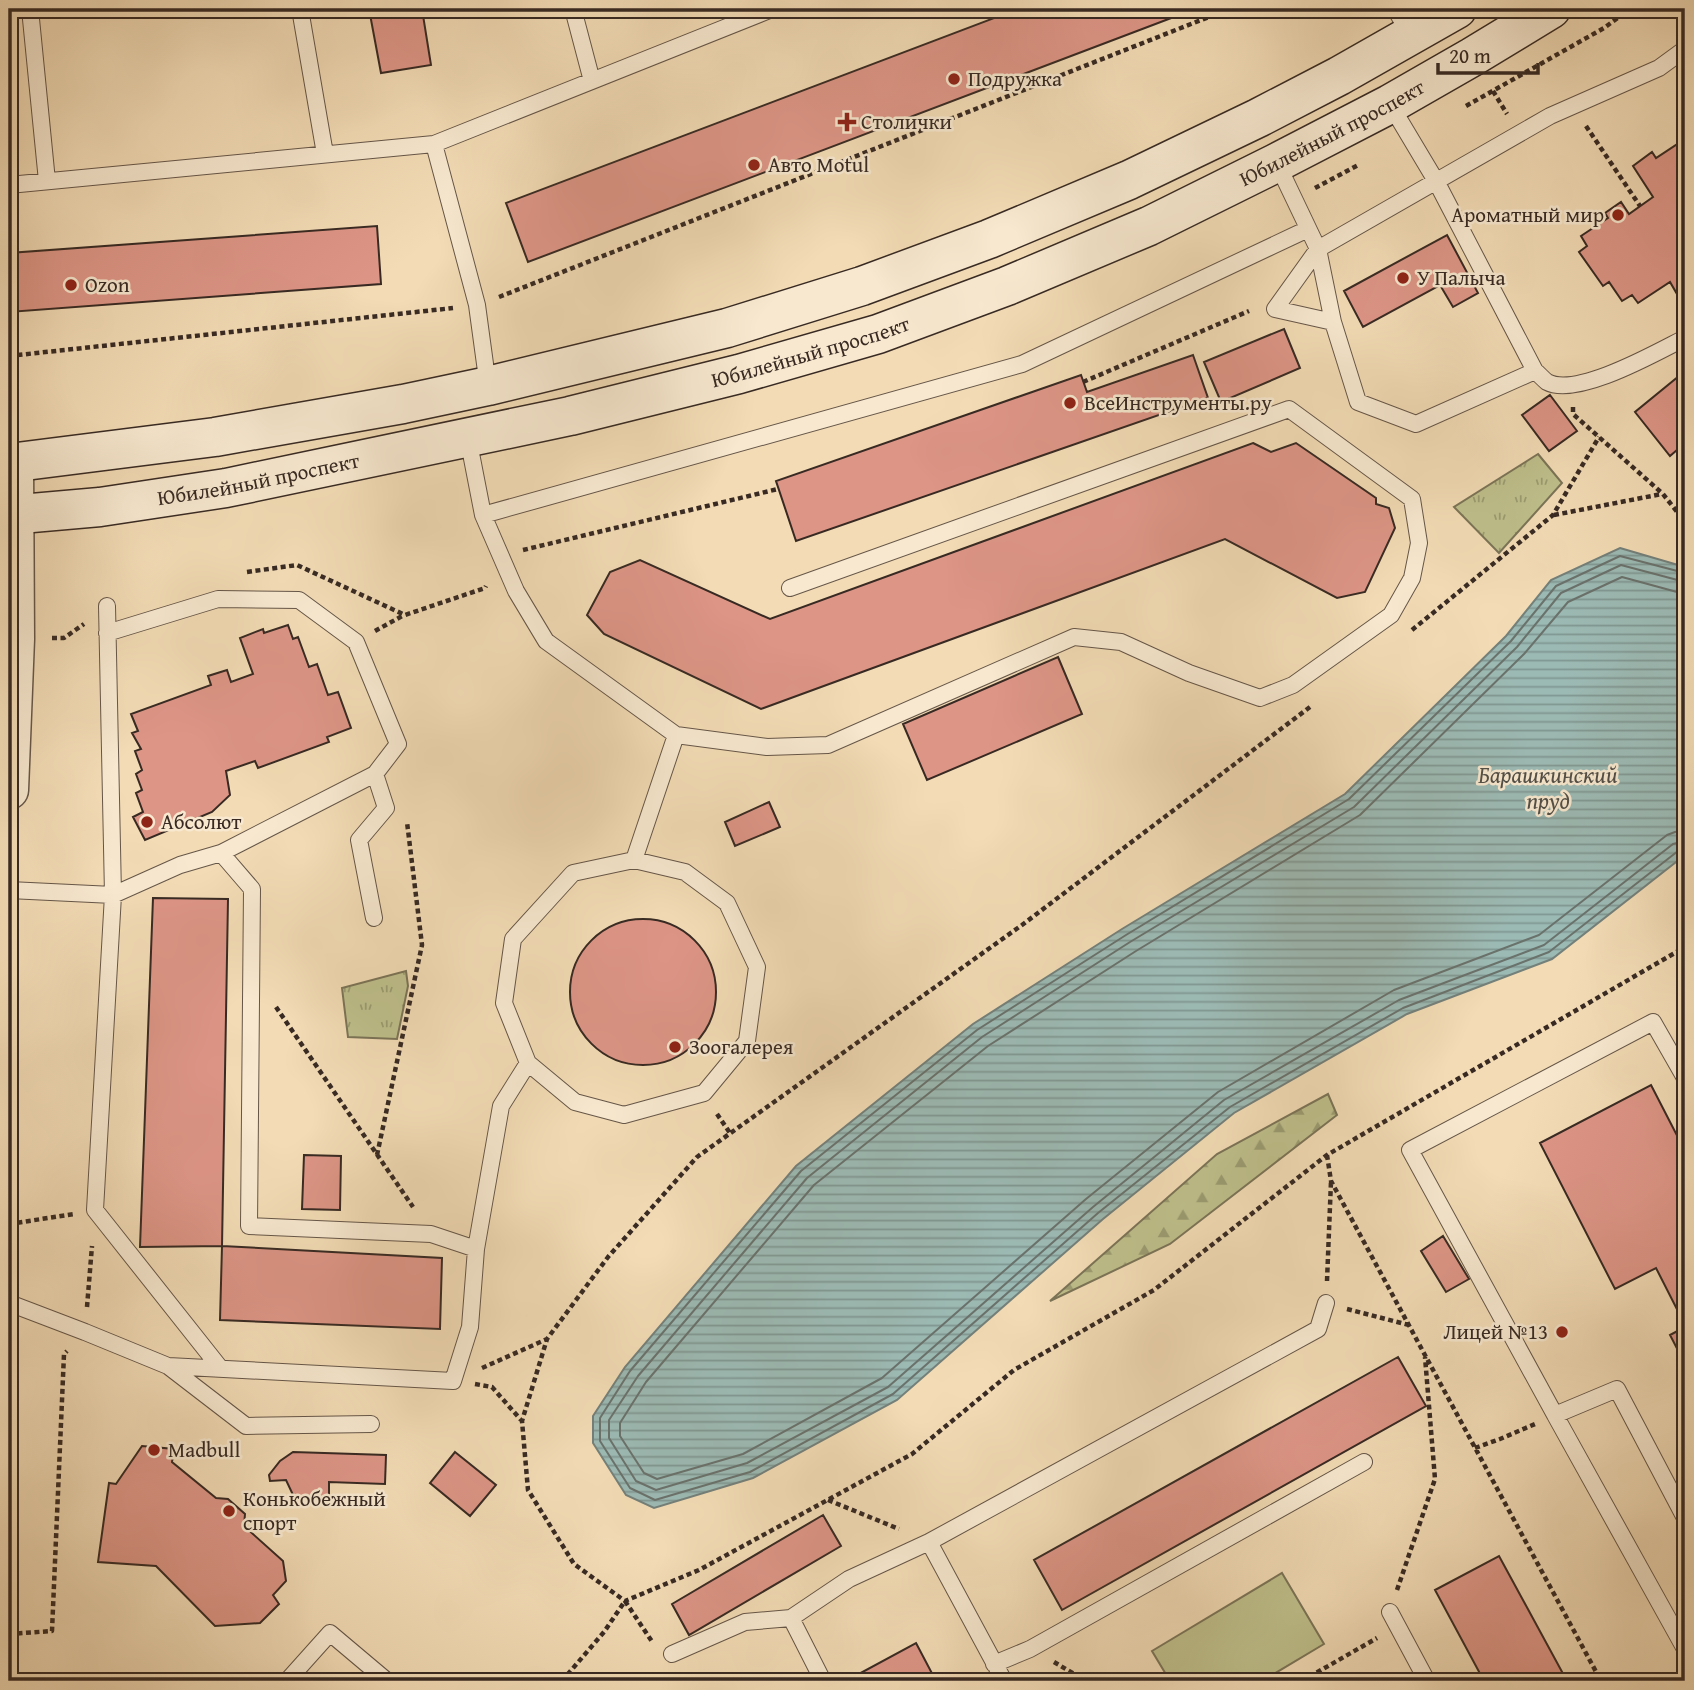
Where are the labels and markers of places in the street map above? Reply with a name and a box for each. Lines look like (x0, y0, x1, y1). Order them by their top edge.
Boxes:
place label: Подружка (968, 63, 1062, 94)
marker: Подружка (946, 71, 962, 87)
place label: Столички (861, 106, 952, 137)
marker: Столички (839, 114, 855, 130)
place label: Авто Motul (768, 149, 869, 180)
marker: Авто Motul (746, 157, 762, 173)
place label: Ароматный мир (1451, 199, 1604, 230)
marker: Ароматный мир (1610, 207, 1626, 223)
place label: У Палыча (1417, 262, 1505, 293)
place label: Ozon (85, 269, 130, 300)
marker: У Палыча (1395, 270, 1411, 286)
marker: Ozon (63, 277, 79, 293)
place label: ВсеИнструменты.ру (1084, 387, 1272, 418)
marker: ВсеИнструменты.ру (1062, 395, 1078, 411)
place label: Абсолют (161, 806, 241, 837)
marker: Абсолют (139, 814, 155, 830)
place label: Зоогалерея (689, 1031, 794, 1062)
marker: Зоогалерея (667, 1039, 683, 1055)
place label: Лицей №13 (1443, 1316, 1548, 1347)
marker: Лицей №13 (1554, 1324, 1570, 1340)
place label: Madbull (168, 1434, 240, 1465)
marker: Madbull (146, 1442, 162, 1458)
place label: Конькобежный спорт (243, 1483, 386, 1538)
marker: Конькобежный спорт (221, 1503, 237, 1519)

